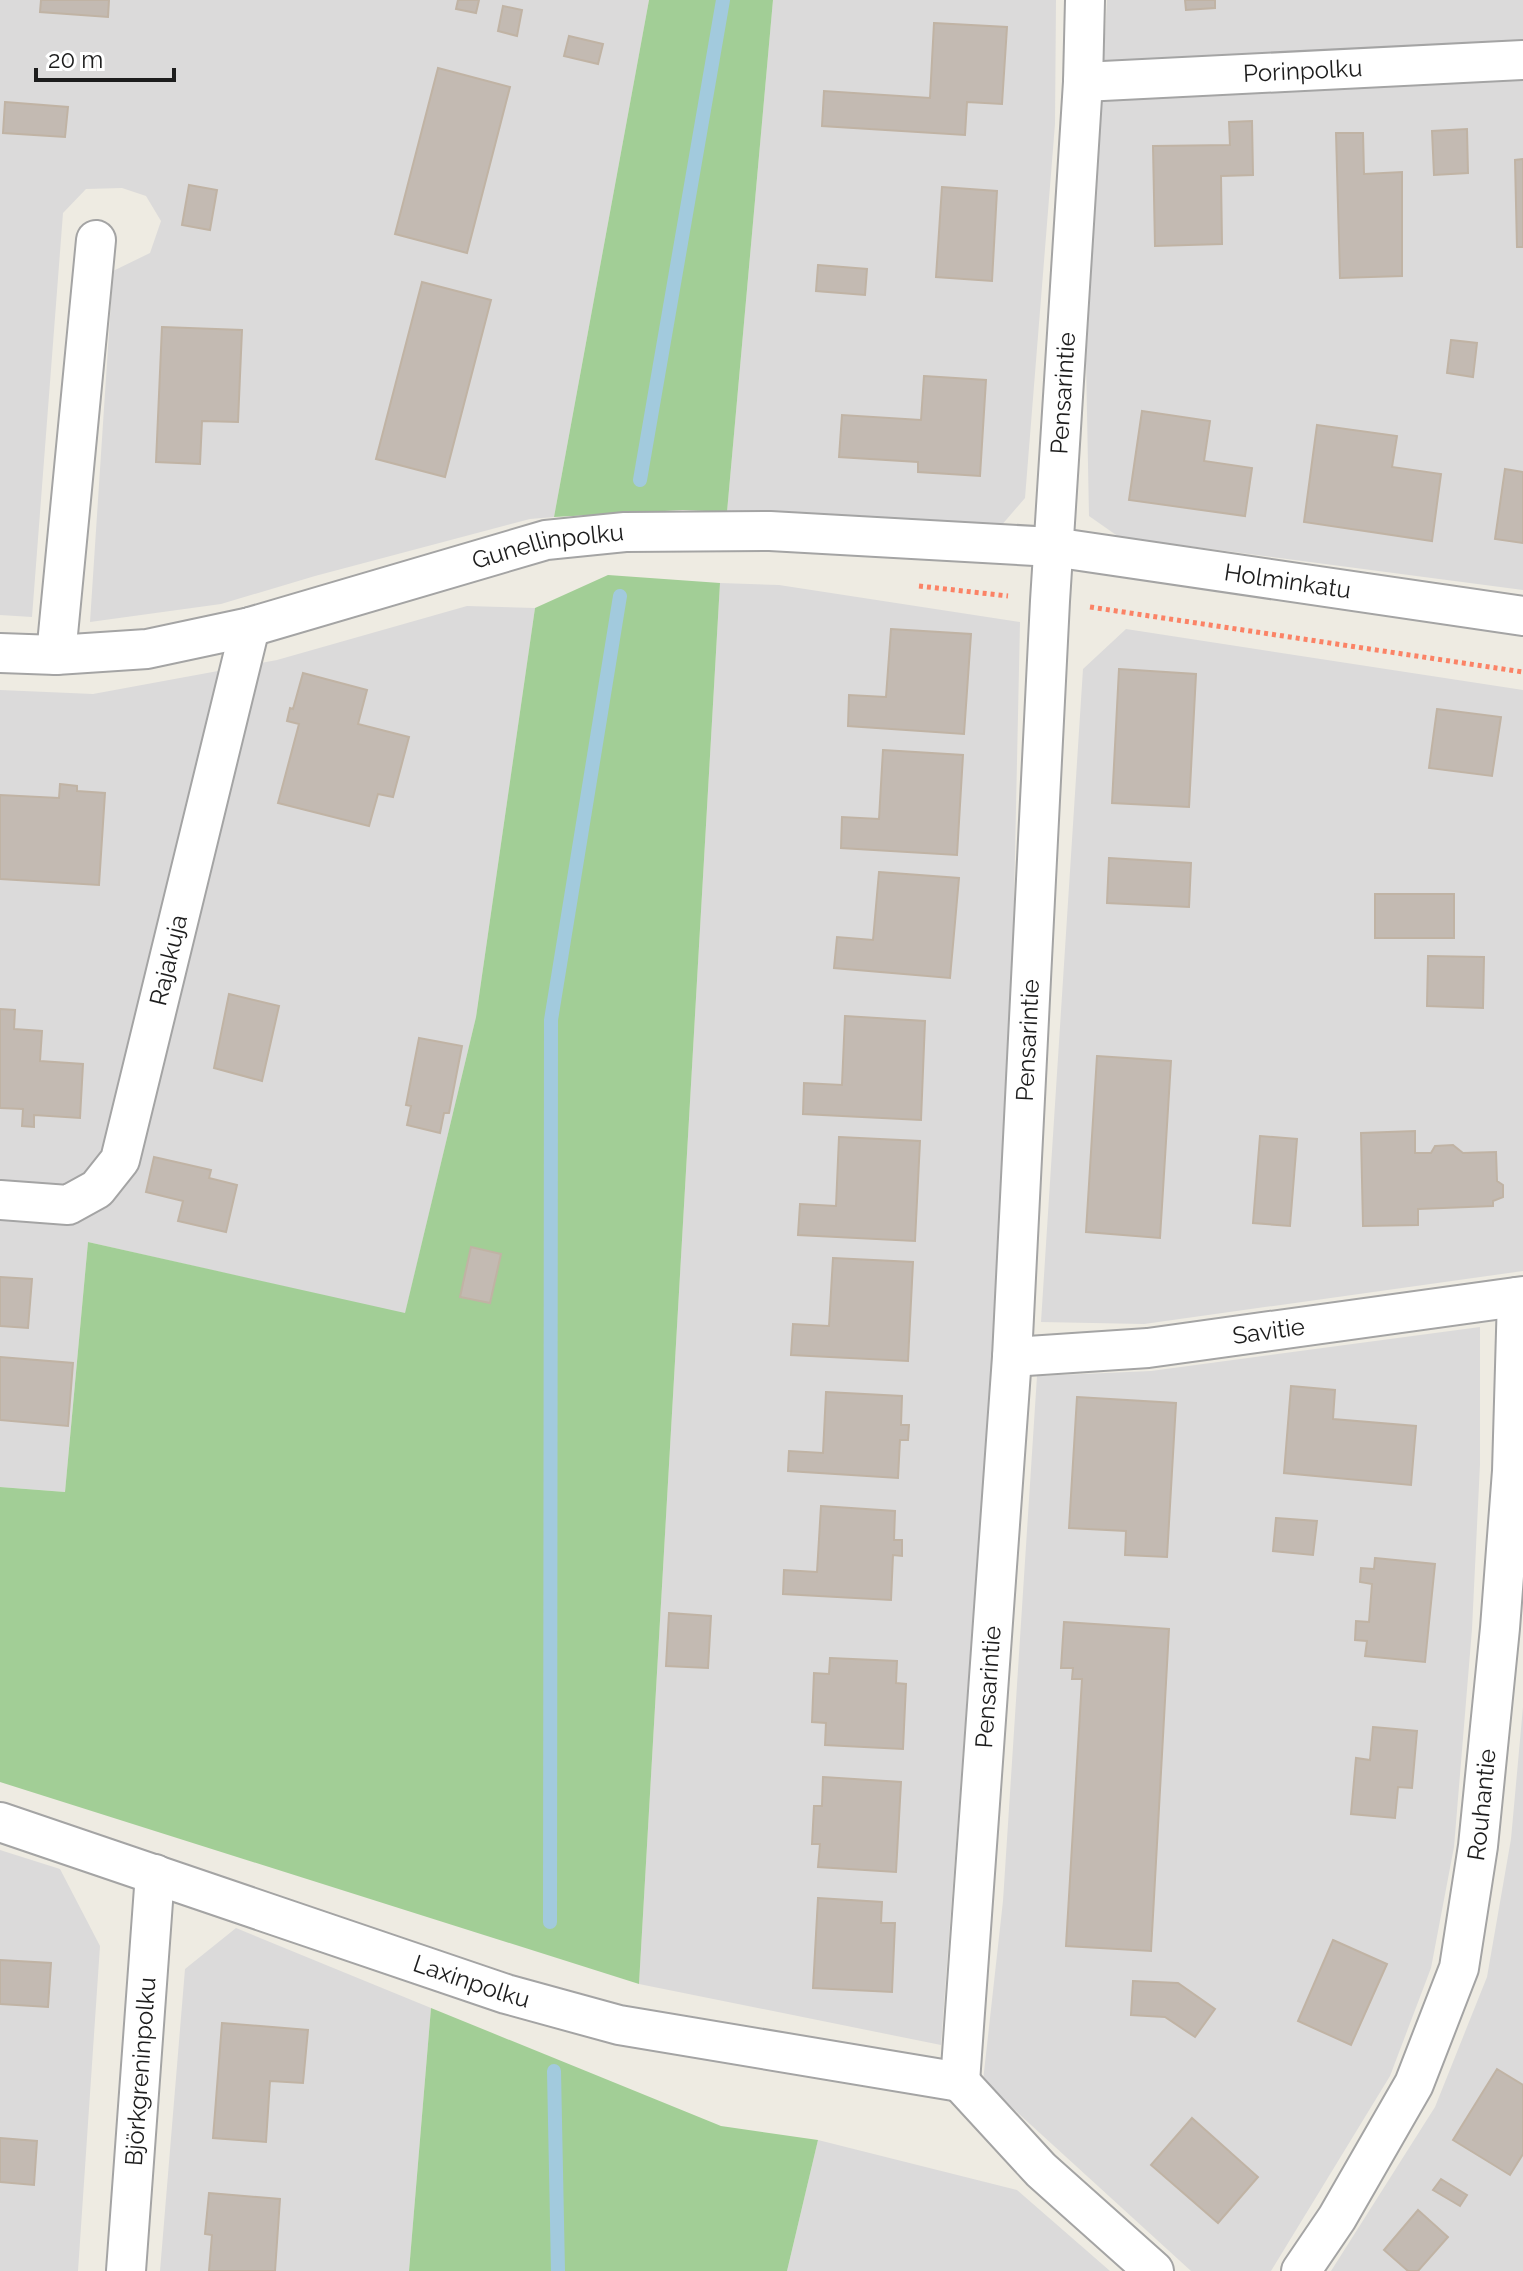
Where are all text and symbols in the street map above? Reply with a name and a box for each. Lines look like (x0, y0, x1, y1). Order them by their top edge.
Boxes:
scale bar (36, 32, 174, 82)
text: 20 m (48, 45, 103, 74)
street label: Porinpolku (1242, 53, 1363, 88)
street label: Pensarintie (1044, 331, 1081, 455)
street label: Gunellinpolku (469, 517, 625, 575)
street label: Holminkatu (1222, 557, 1353, 605)
street label: Rajakuja (143, 912, 193, 1008)
street label: Pensarintie (1010, 978, 1045, 1102)
street label: Savitie (1230, 1311, 1306, 1350)
street label: Pensarintie (969, 1625, 1007, 1749)
street label: Rouhantie (1461, 1747, 1502, 1863)
street label: Laxinpolku (410, 1949, 533, 2014)
street label: Björkgreninpolku (119, 1976, 161, 2167)

